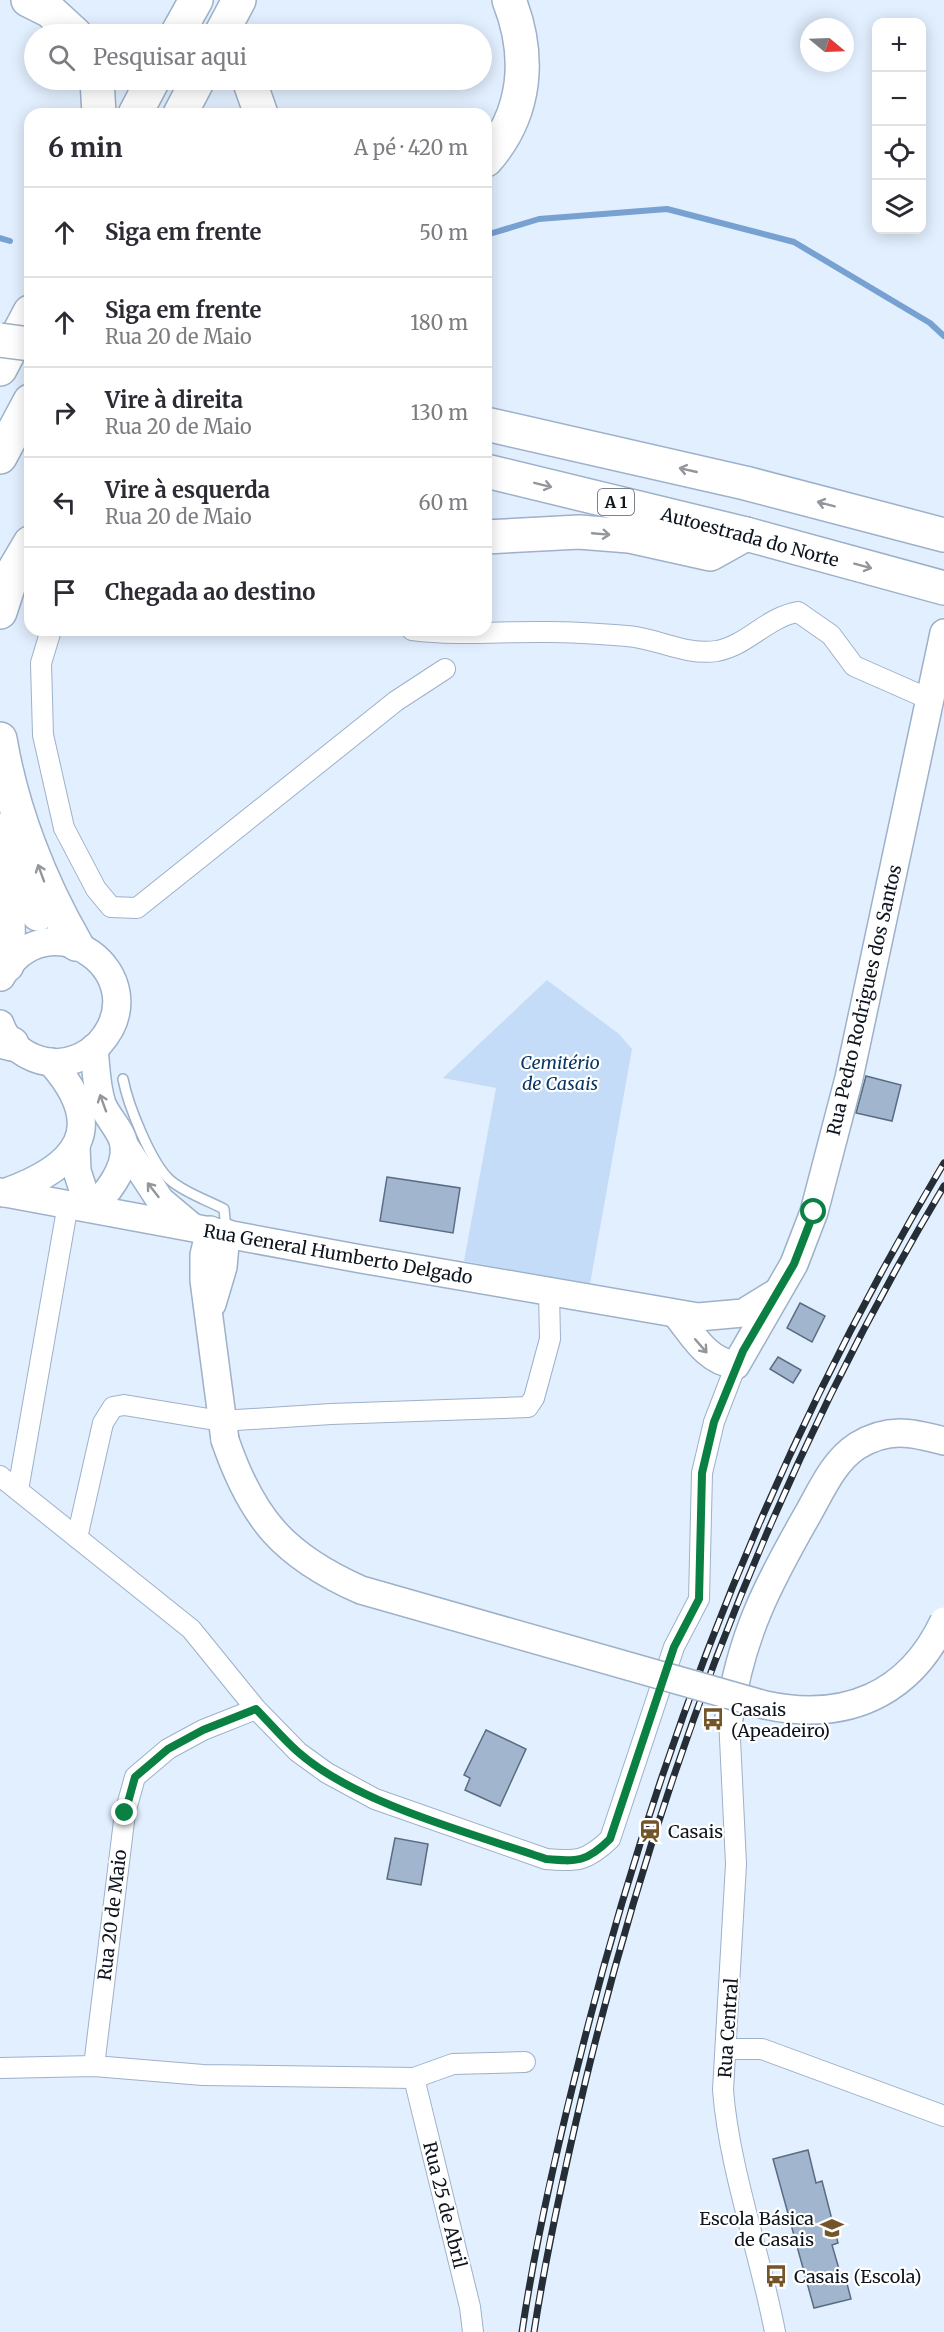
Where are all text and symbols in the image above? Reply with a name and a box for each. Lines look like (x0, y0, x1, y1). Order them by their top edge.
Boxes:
north arrow (800, 18, 854, 72)
map controls (872, 18, 926, 234)
button: + (872, 18, 926, 72)
search box (24, 24, 492, 90)
icon: search (45, 41, 78, 74)
text: Pesquisar aqui (93, 43, 247, 71)
button: − (872, 72, 926, 126)
button: locate (872, 126, 926, 180)
text: 6 min (48, 131, 123, 164)
text: A pé · 420 m (354, 135, 468, 160)
button: layers (872, 180, 926, 234)
icon: ahead (48, 216, 81, 249)
text: Siga em frente (105, 218, 261, 246)
text: 50 m (419, 220, 468, 245)
text: Siga em frente (105, 296, 261, 324)
icon: ahead (48, 306, 81, 339)
text: 180 m (410, 310, 468, 335)
text: Rua 20 de Maio (105, 324, 252, 349)
text: Vire à direita (105, 386, 243, 414)
icon: right (48, 396, 81, 429)
text: 130 m (411, 400, 468, 425)
text: Rua 20 de Maio (105, 414, 252, 439)
one-way arrow (679, 463, 698, 475)
text: Vire à esquerda (105, 476, 270, 504)
one-way arrow (533, 479, 552, 491)
icon: left (48, 486, 81, 519)
road number: A 1 (598, 489, 634, 515)
text: 60 m (418, 490, 468, 515)
one-way arrow (817, 498, 836, 509)
street label: Autoestrada do Norte (658, 502, 841, 572)
text: Rua 20 de Maio (105, 504, 252, 529)
one-way arrow (590, 529, 610, 540)
one-way arrow (853, 561, 872, 572)
icon: arrive (48, 576, 81, 609)
text: Chegada ao destino (105, 578, 315, 606)
street label: Rua Pedro Rodrigues dos Santos (822, 862, 906, 1138)
one-way arrow (34, 864, 45, 883)
park label: Cemitério de Casais (520, 1051, 600, 1095)
one-way arrow (97, 1094, 108, 1113)
one-way arrow (146, 1182, 159, 1198)
route start (800, 1198, 826, 1224)
street label: Rua General Humberto Delgado (202, 1219, 474, 1289)
one-way arrow (695, 1338, 708, 1354)
place label: Casais (Apeadeiro) (731, 1698, 830, 1742)
bus stop icon: Casais (Apeadeiro) (700, 1706, 726, 1732)
route end (111, 1799, 137, 1825)
station icon: Casais (637, 1818, 663, 1844)
place label: Casais (668, 1820, 723, 1843)
street label: Rua 20 de Maio (93, 1848, 131, 1982)
street label: Rua Central (713, 1977, 743, 2079)
street label: Rua 25 de Abril (418, 2139, 472, 2271)
place label: Escola Básica de Casais (699, 2207, 814, 2251)
school or university icon: Escola Básica de Casais (819, 2215, 845, 2241)
bus stop icon: Casais (Escola) (763, 2263, 789, 2289)
place label: Casais (Escola) (794, 2265, 921, 2288)

